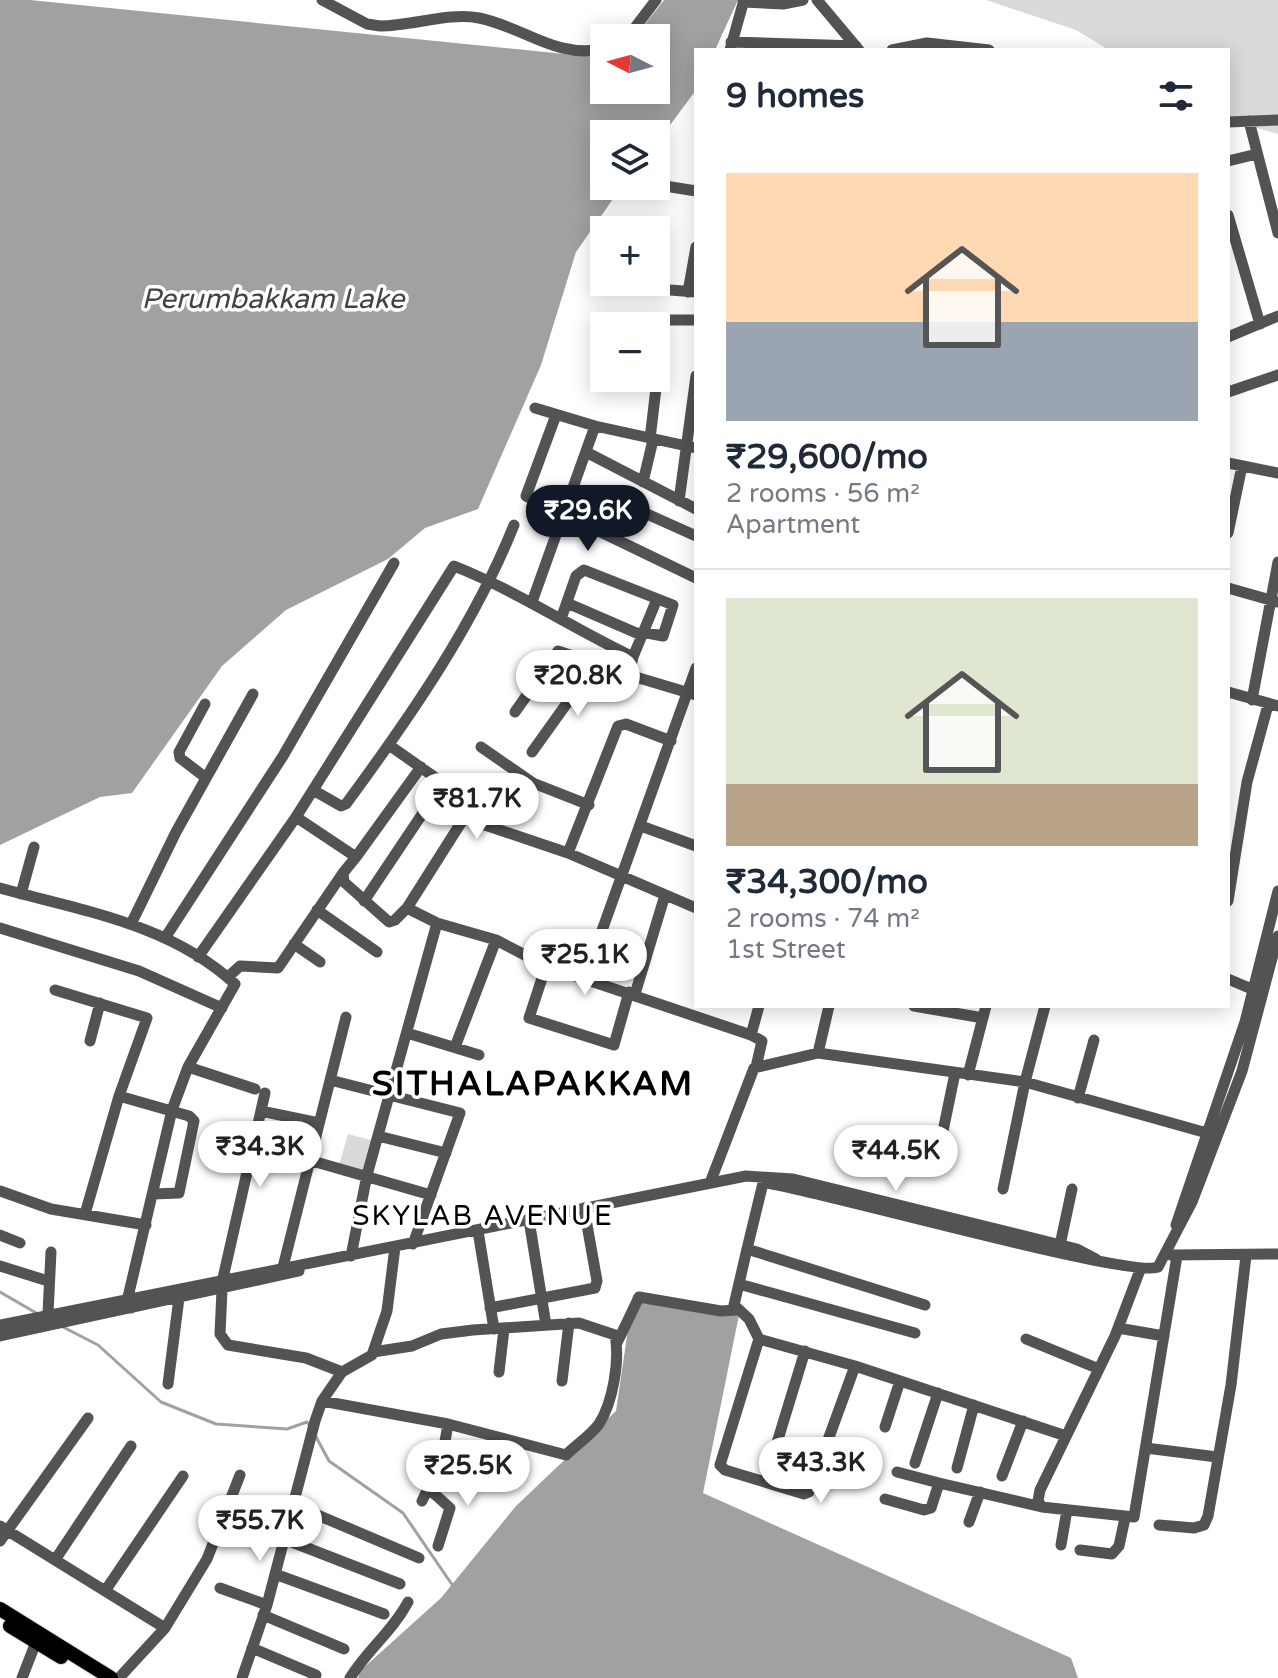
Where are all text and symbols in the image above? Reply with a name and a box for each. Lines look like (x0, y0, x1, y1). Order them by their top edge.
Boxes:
north arrow (590, 24, 670, 104)
map controls (590, 24, 670, 392)
icon: filters (1154, 74, 1198, 118)
text: 9 homes (726, 76, 864, 117)
button: layers (590, 120, 670, 200)
button: + (590, 216, 670, 296)
icon: home (890, 225, 1034, 369)
water label: Perumbakkam Lake (142, 282, 407, 316)
button: − (590, 312, 670, 392)
text: ₹29,600/mo (726, 437, 928, 478)
text: 2 rooms · 56 m² (726, 478, 920, 509)
pin: ₹29.6K (523, 485, 653, 553)
text: ₹29.6K (544, 495, 632, 526)
text: Apartment (726, 509, 860, 540)
pin: ₹20.8K (513, 650, 643, 718)
icon: home (890, 650, 1034, 794)
text: ₹20.8K (534, 660, 622, 691)
pin: ₹81.7K (412, 773, 542, 841)
text: ₹81.7K (433, 783, 521, 814)
text: ₹34,300/mo (726, 862, 928, 903)
text: 2 rooms · 74 m² (726, 903, 920, 934)
pin: ₹25.1K (520, 929, 650, 997)
text: 1st Street (726, 934, 846, 965)
text: ₹25.1K (541, 939, 629, 970)
district label: SITHALAPAKKAM (372, 1064, 694, 1105)
pin: ₹34.3K (195, 1121, 325, 1189)
pin: ₹44.5K (831, 1125, 961, 1193)
text: ₹34.3K (216, 1131, 304, 1162)
text: ₹44.5K (852, 1135, 940, 1166)
district label: SKYLAB AVENUE (352, 1199, 614, 1233)
pin: ₹43.3K (756, 1437, 886, 1505)
pin: ₹25.5K (403, 1440, 533, 1508)
text: ₹43.3K (777, 1447, 865, 1478)
text: ₹25.5K (424, 1450, 512, 1481)
pin: ₹55.7K (195, 1495, 325, 1563)
text: ₹55.7K (216, 1505, 304, 1536)

